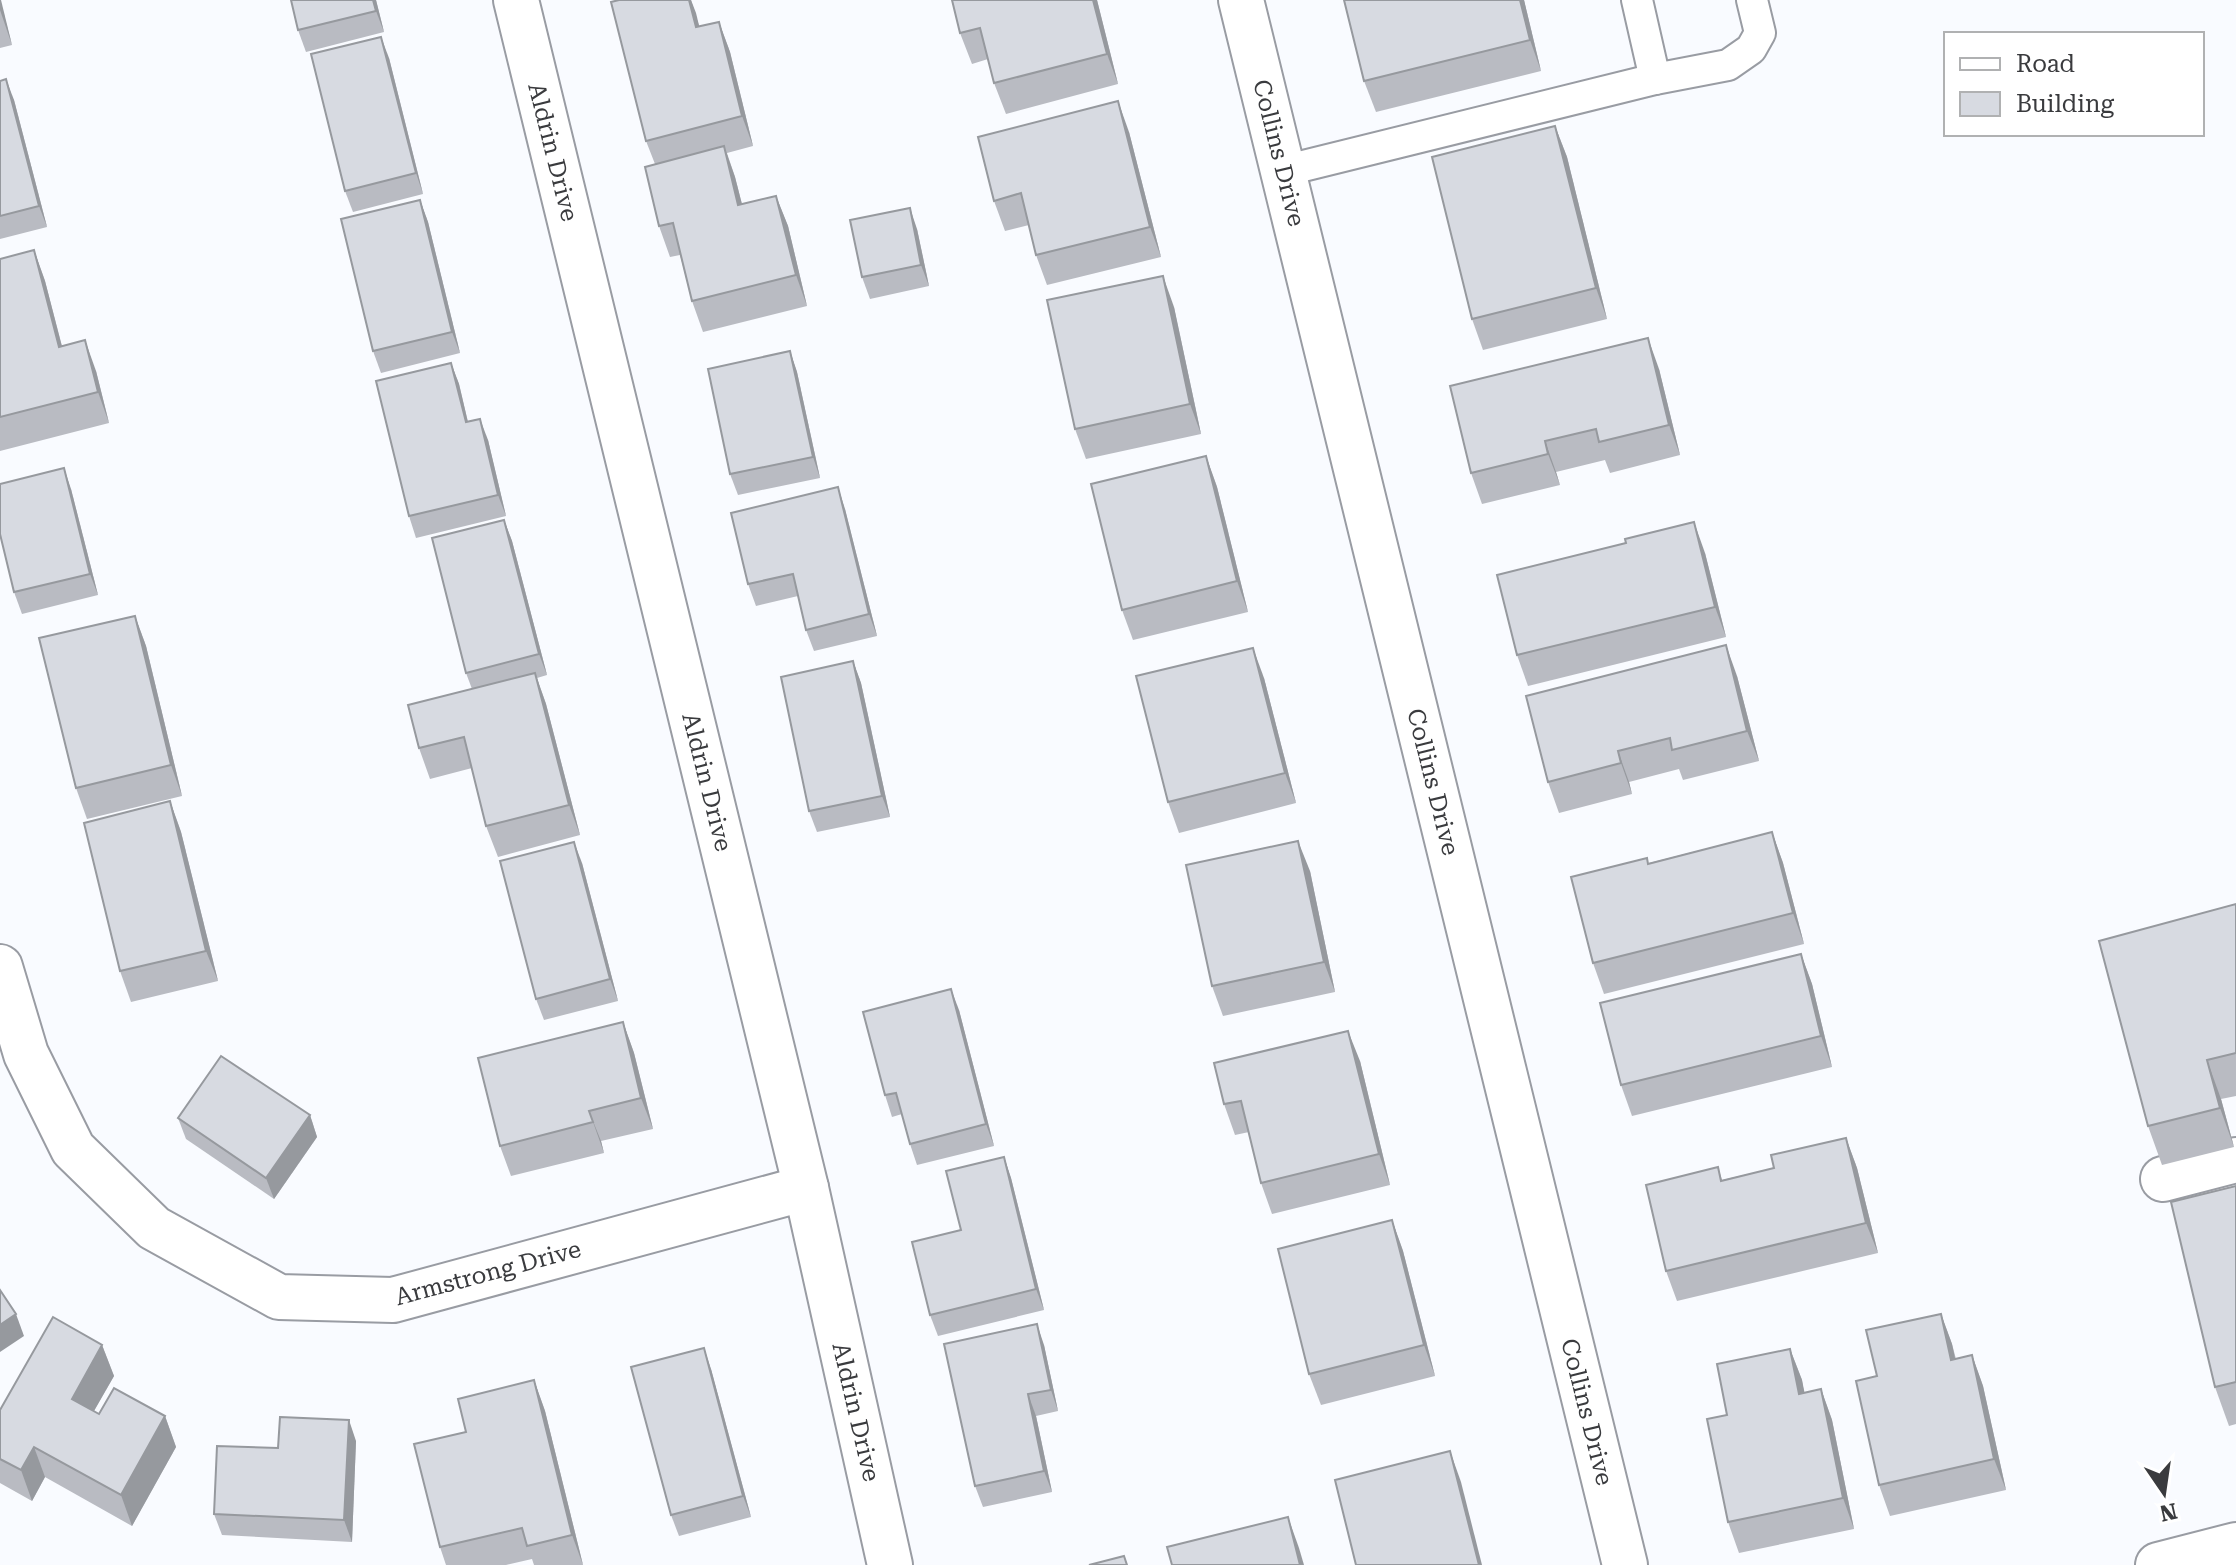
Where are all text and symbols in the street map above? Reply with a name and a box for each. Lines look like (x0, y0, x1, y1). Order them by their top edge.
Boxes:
legend (1944, 32, 2204, 136)
text: Road (2016, 50, 2075, 78)
street label: Collins Drive (1247, 77, 1311, 229)
street label: Aldrin Drive (522, 80, 584, 224)
text: Building (2016, 90, 2114, 118)
street label: Collins Drive (1401, 706, 1465, 858)
street label: Aldrin Drive (676, 710, 738, 854)
street label: Armstrong Drive (392, 1235, 584, 1311)
street label: Collins Drive (1555, 1336, 1619, 1488)
street label: Aldrin Drive (826, 1340, 886, 1484)
north arrow (2124, 1453, 2204, 1533)
text: N (2157, 1498, 2179, 1526)

